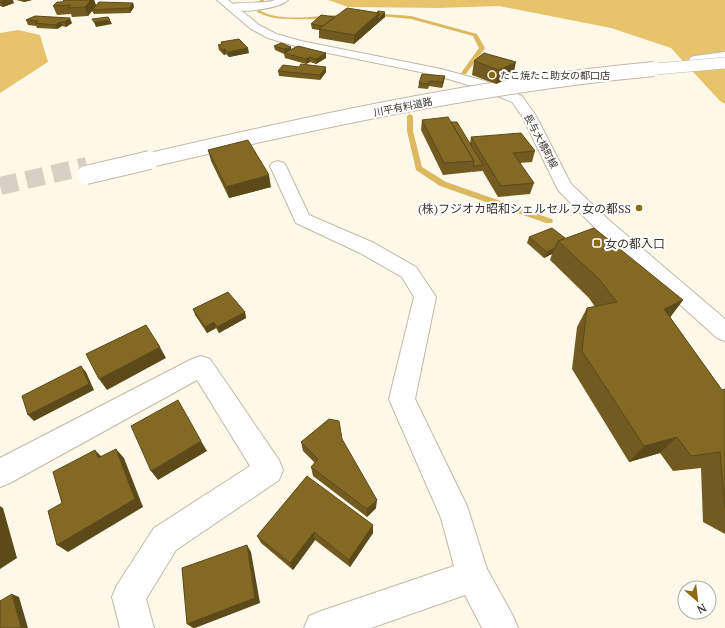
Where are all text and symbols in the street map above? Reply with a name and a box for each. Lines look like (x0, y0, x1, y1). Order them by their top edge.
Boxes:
place label: たこ焼たこ助女の都口店 (500, 69, 610, 82)
marker: たこ焼たこ助女の都口店 (487, 70, 497, 80)
street label: 川平有料道路 (372, 95, 434, 119)
street label: 長与大橋町線 (521, 111, 561, 171)
place label: (株)フジオカ昭和シェルセルフ女の都SS (418, 201, 631, 216)
marker: (株)フジオカ昭和シェルセルフ女の都SS (634, 203, 644, 213)
place label: 女の都入口 (605, 236, 665, 251)
marker: 女の都入口 (592, 238, 602, 248)
north arrow (677, 580, 717, 620)
text: N (694, 601, 709, 617)

